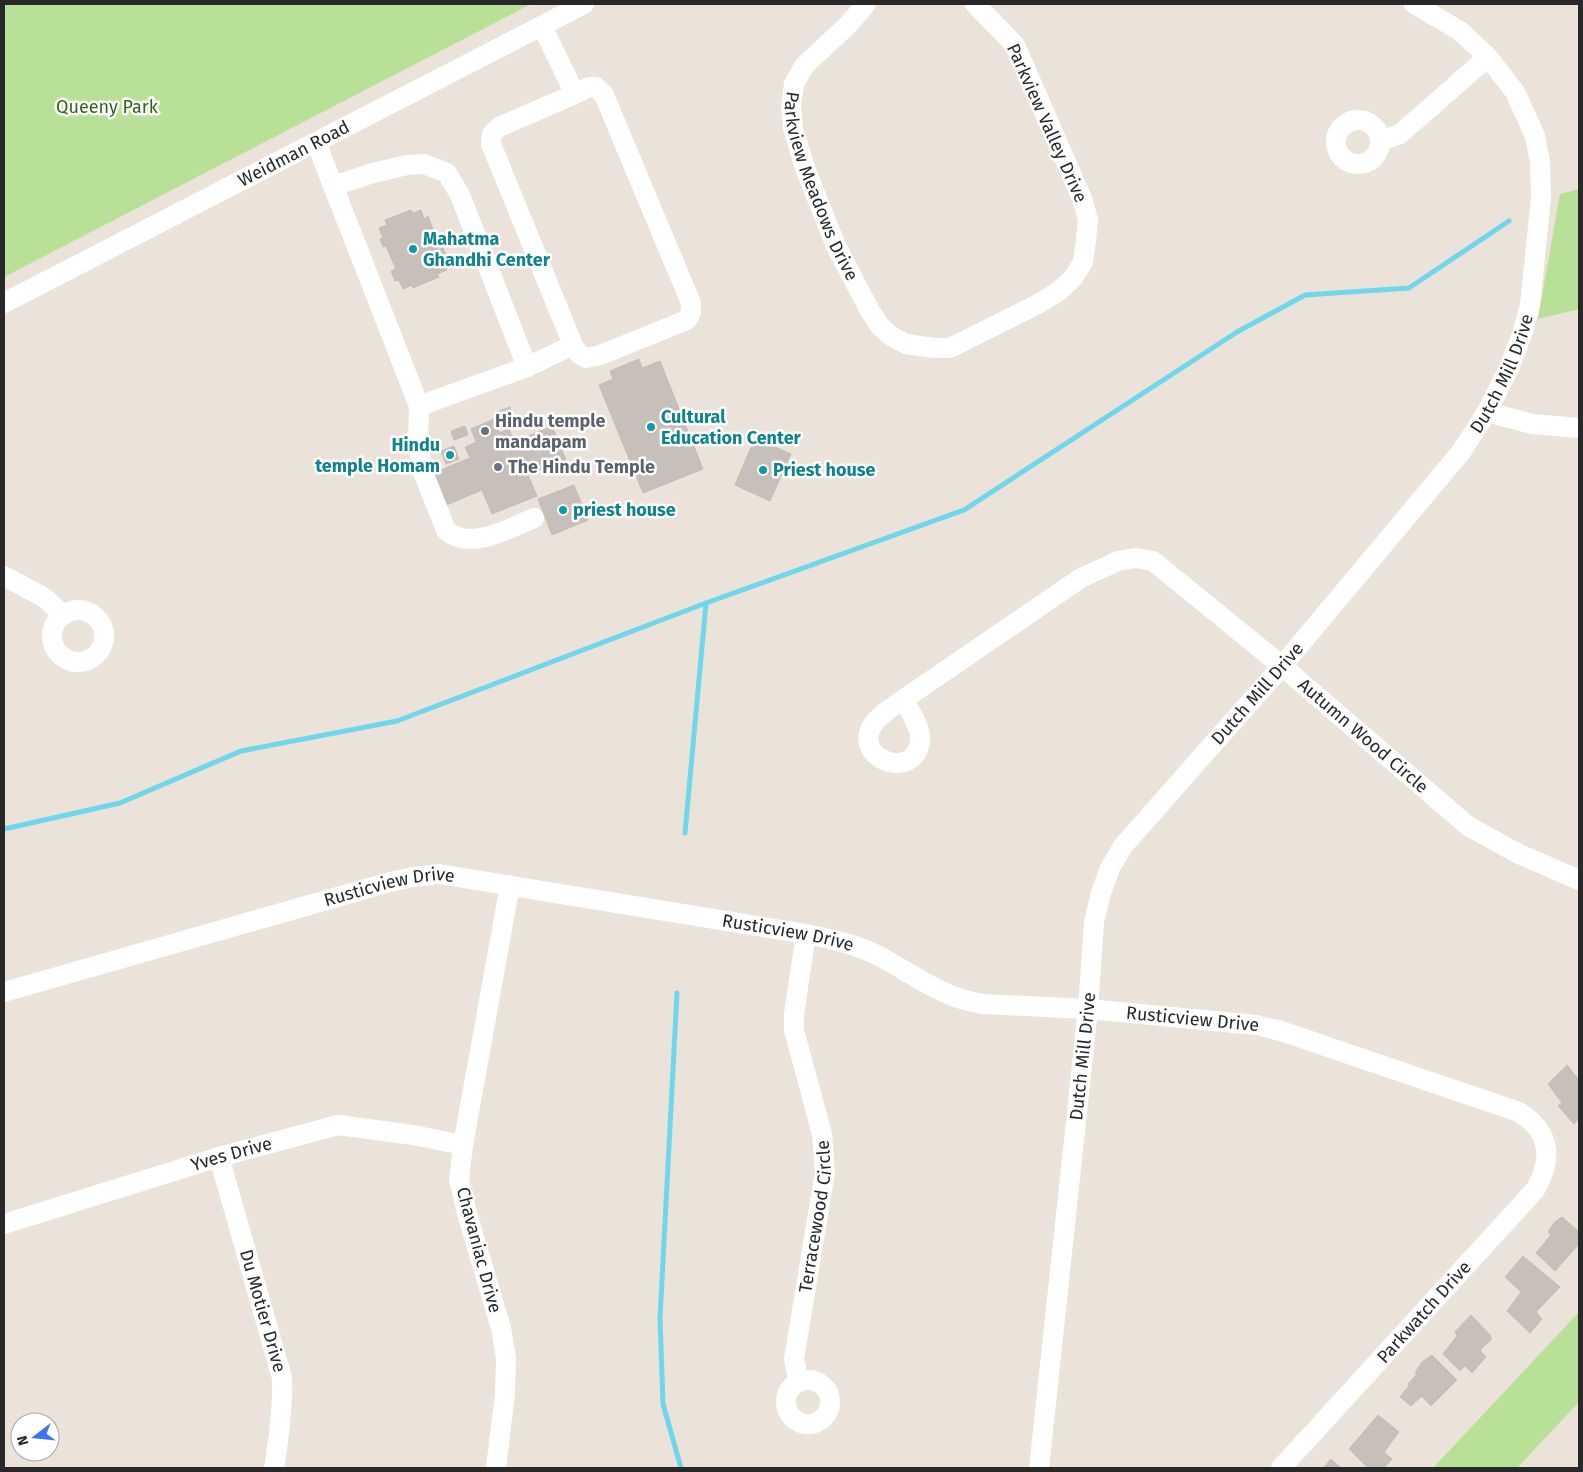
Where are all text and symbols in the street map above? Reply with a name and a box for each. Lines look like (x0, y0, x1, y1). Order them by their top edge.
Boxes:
street label: Parkview Valley Drive (1002, 40, 1092, 206)
street label: Parkview Meadows Drive (779, 90, 863, 284)
park label: Queeny Park (56, 96, 159, 118)
street label: Weidman Road (234, 116, 353, 191)
place label: Mahatma Ghandhi Center (423, 228, 551, 271)
marker: Mahatma Ghandhi Center (407, 243, 419, 255)
street label: Dutch Mill Drive (1465, 312, 1538, 437)
place label: Cultural Education Center (661, 406, 802, 449)
place label: Hindu temple mandapam (495, 410, 606, 453)
marker: Cultural Education Center (645, 421, 657, 433)
marker: Hindu temple mandapam (479, 425, 491, 437)
place label: Hindu temple Homam (315, 434, 440, 477)
marker: Hindu temple Homam (444, 449, 456, 461)
place label: The Hindu Temple (508, 456, 655, 478)
place label: Priest house (773, 459, 875, 481)
marker: The Hindu Temple (492, 461, 504, 473)
marker: Priest house (757, 464, 769, 476)
place label: priest house (573, 499, 676, 521)
marker: priest house (557, 504, 569, 516)
street label: Dutch Mill Drive (1207, 638, 1308, 749)
street label: Autumn Wood Circle (1293, 674, 1433, 798)
street label: Rusticview Drive (321, 863, 456, 911)
street label: Rusticview Drive (721, 909, 857, 956)
street label: Dutch Mill Drive (1065, 991, 1100, 1122)
street label: Rusticview Drive (1125, 1002, 1260, 1036)
street label: Yves Drive (188, 1132, 274, 1176)
street label: Terracewood Circle (794, 1139, 836, 1294)
street label: Chavaniac Drive (452, 1185, 506, 1315)
street label: Du Motier Drive (235, 1247, 291, 1375)
street label: Parkwatch Drive (1372, 1256, 1476, 1368)
north arrow (10, 1412, 60, 1462)
text: N (14, 1434, 32, 1447)

